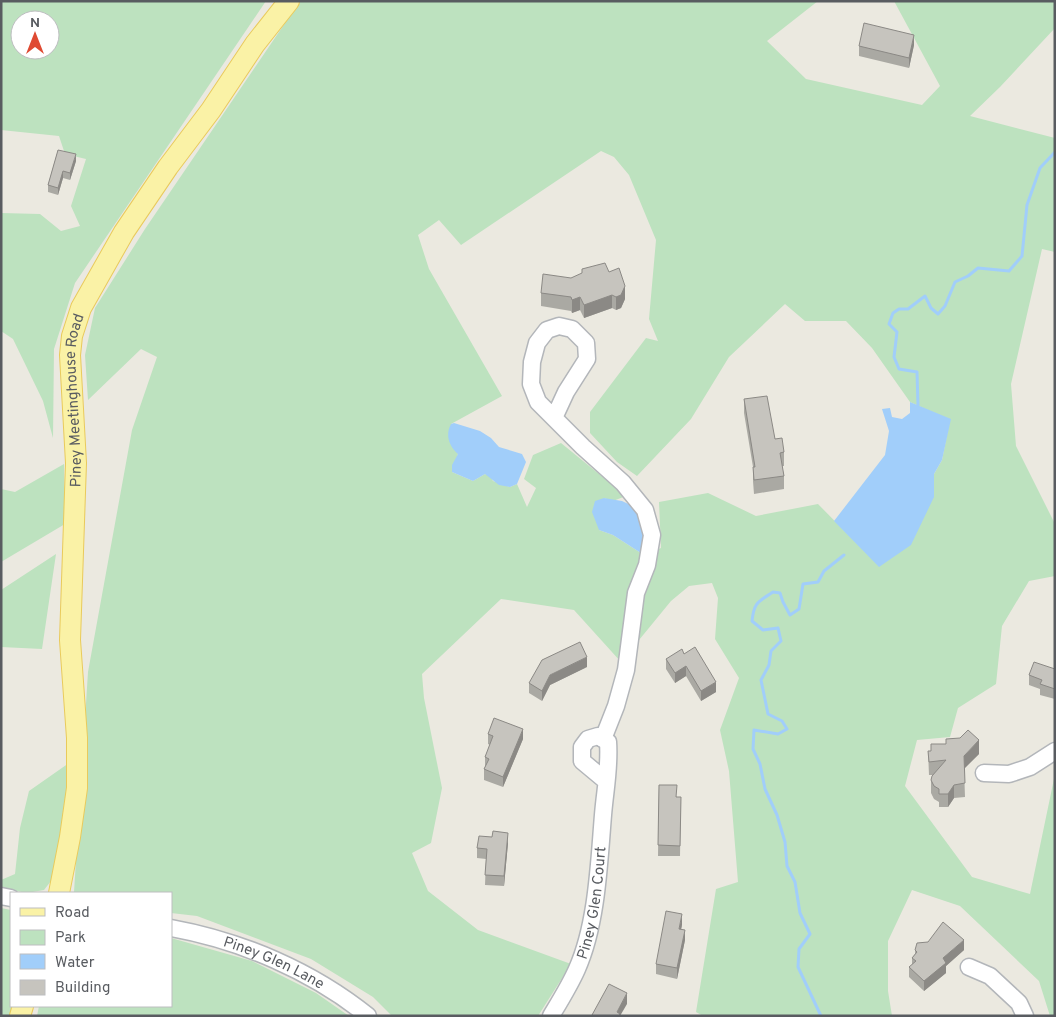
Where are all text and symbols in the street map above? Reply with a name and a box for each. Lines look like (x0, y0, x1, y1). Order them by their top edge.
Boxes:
north arrow (10, 10, 60, 60)
text: N (30, 15, 40, 32)
street label: Piney Meetinghouse Road (62, 312, 90, 488)
street label: Piney Glen Court (574, 846, 612, 962)
legend (10, 892, 172, 1007)
text: Road (55, 904, 90, 923)
text: Park (55, 929, 86, 948)
street label: Piney Glen Lane (221, 933, 327, 994)
text: Water (55, 954, 95, 973)
text: Building (55, 979, 110, 998)

